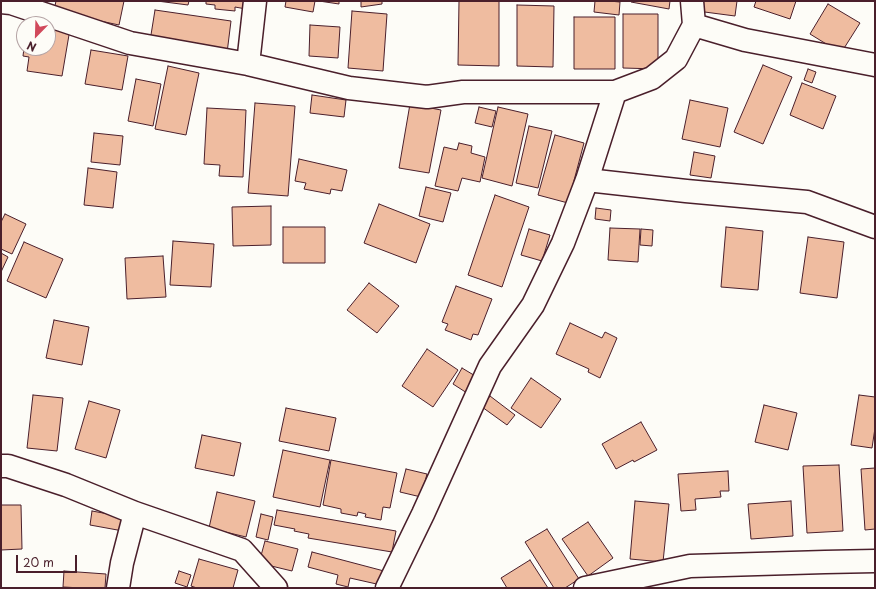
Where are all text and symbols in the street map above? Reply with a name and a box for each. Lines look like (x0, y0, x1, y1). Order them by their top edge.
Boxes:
north arrow (16, 16, 56, 56)
text: N (24, 37, 39, 56)
scale bar (18, 547, 79, 573)
text: 20 m (23, 553, 54, 571)

